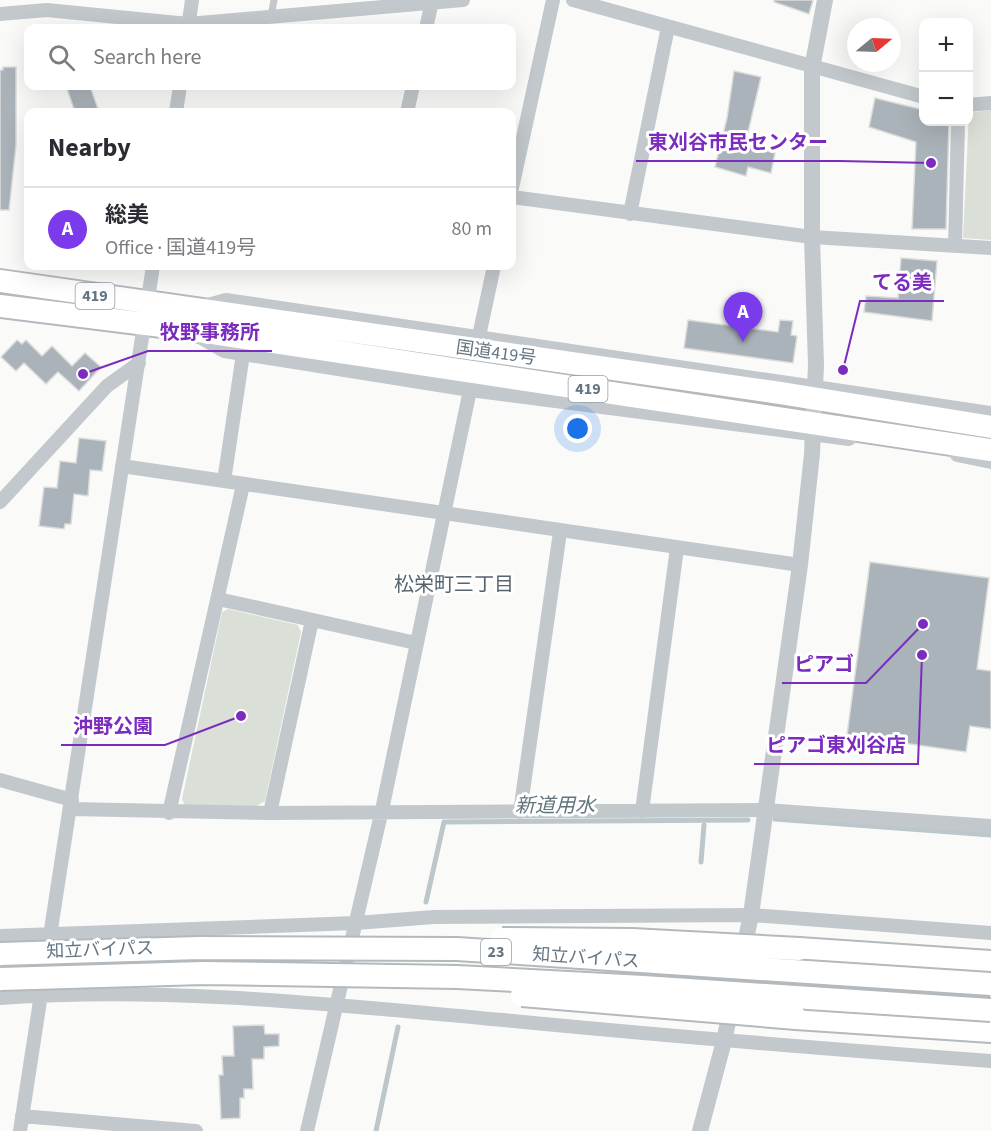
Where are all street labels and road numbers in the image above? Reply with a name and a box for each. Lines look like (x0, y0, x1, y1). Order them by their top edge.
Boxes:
road number: 419 (76, 283, 115, 309)
street label: 国道419号 (454, 335, 538, 371)
road number: 419 (568, 376, 608, 402)
street label: 知立バイパス (46, 936, 154, 964)
road number: 23 (481, 939, 511, 965)
street label: 知立バイパス (531, 942, 641, 974)

